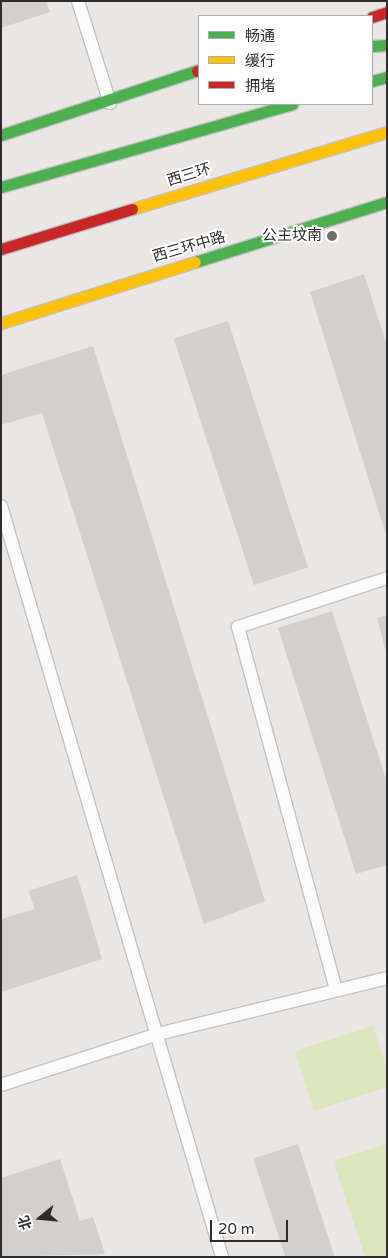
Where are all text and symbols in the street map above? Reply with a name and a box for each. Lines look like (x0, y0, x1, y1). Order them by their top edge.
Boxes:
legend (198, 15, 373, 105)
text: 畅通 (245, 27, 275, 45)
text: 缓行 (245, 52, 275, 70)
text: 拥堵 (245, 77, 275, 95)
street label: 西三环 (165, 160, 213, 190)
place label: 公主坟南 (262, 227, 322, 245)
street label: 西三环中路 (150, 228, 228, 266)
marker: 公主坟南 (326, 230, 338, 242)
north arrow (15, 1193, 65, 1243)
scale bar (213, 1210, 290, 1242)
text: 北 (15, 1213, 35, 1232)
text: 20 m (218, 1220, 255, 1238)

